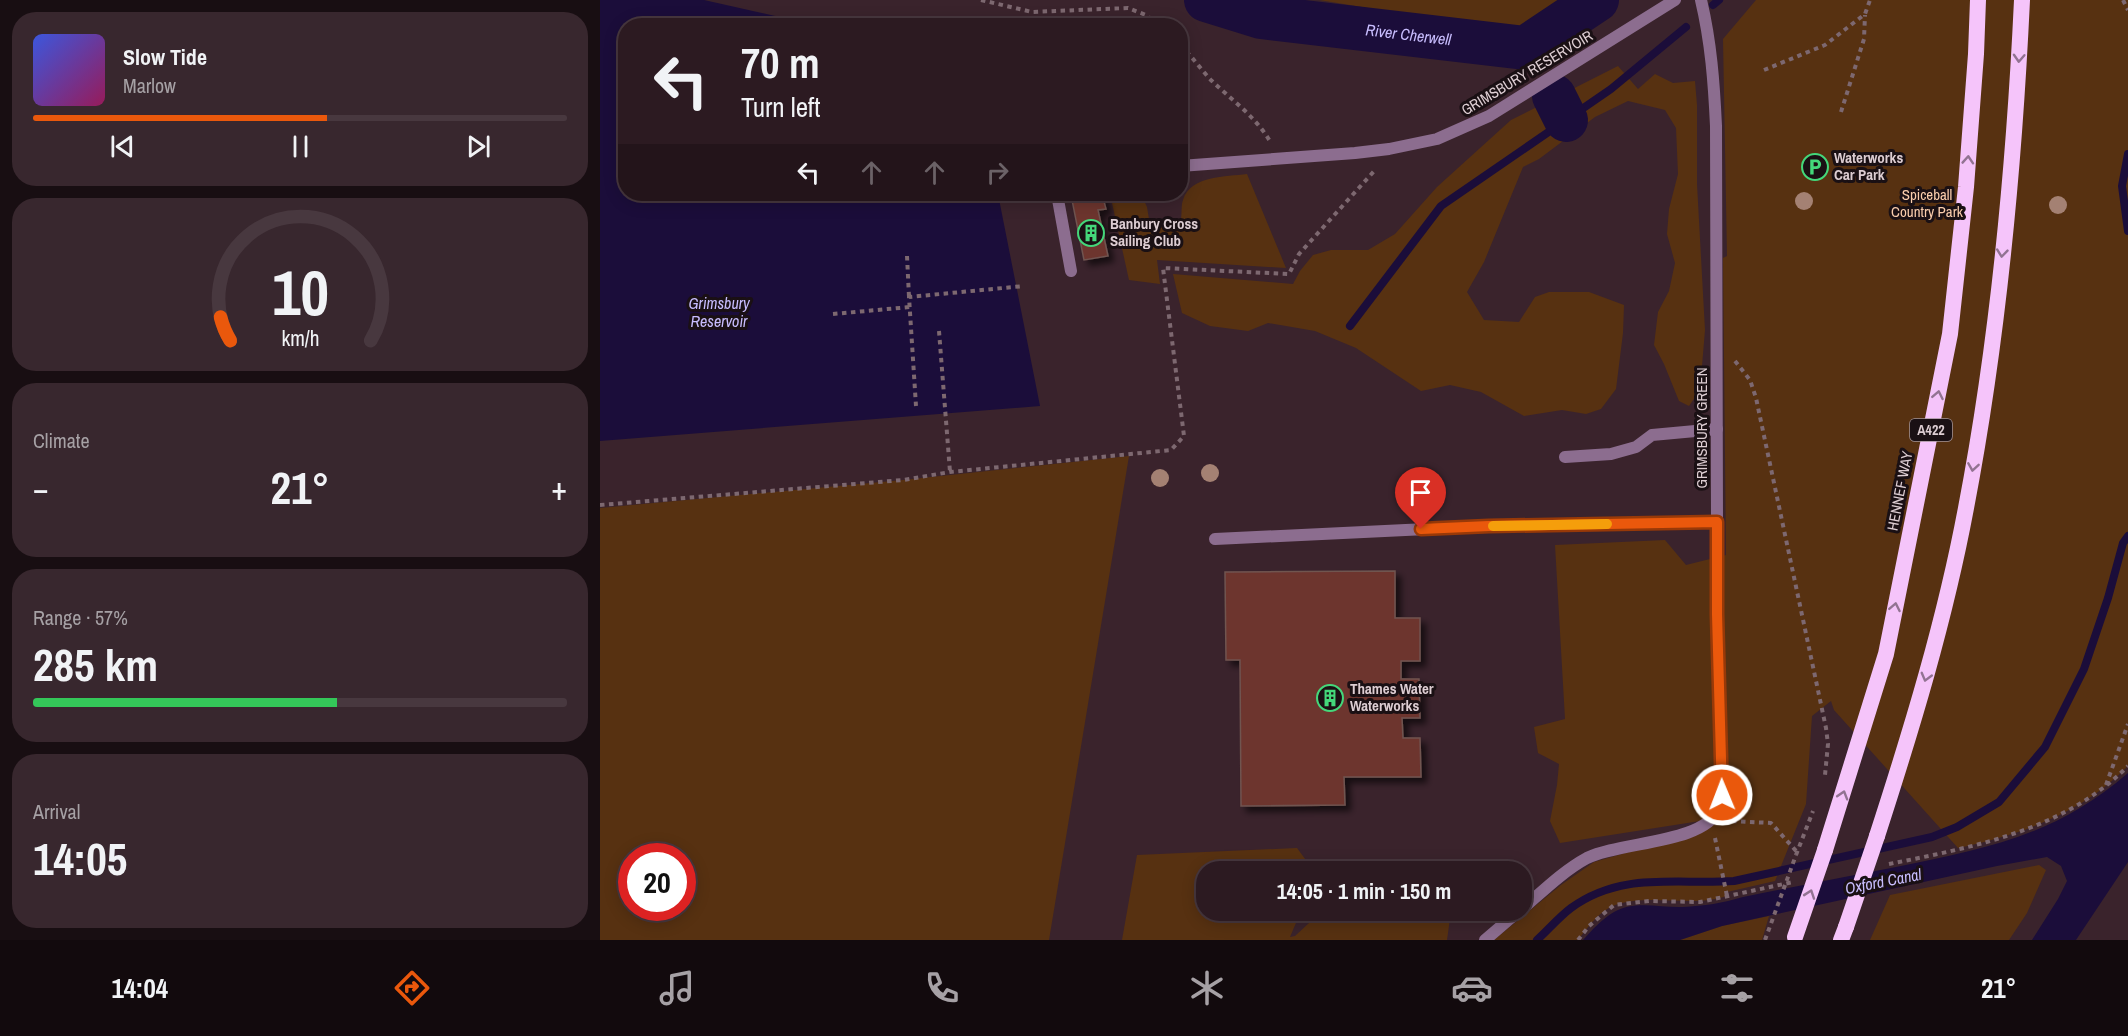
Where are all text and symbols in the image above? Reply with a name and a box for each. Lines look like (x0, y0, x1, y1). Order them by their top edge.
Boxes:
water label: River Cherwell (1364, 18, 1454, 50)
street label: GRIMSBURY RESERVOIR (1457, 25, 1596, 120)
text: 70 m (741, 35, 820, 91)
text: Slow Tide (123, 42, 207, 72)
icon: left (642, 42, 720, 120)
one-way arrow (2013, 54, 2026, 63)
text: Marlow (123, 72, 176, 99)
text: Turn left (741, 89, 820, 125)
icon: previous (106, 130, 139, 163)
icon: pause (284, 130, 317, 163)
icon: next (462, 130, 495, 163)
place label: Waterworks Car Park (1834, 147, 1903, 185)
parking icon: Waterworks Car Park (1800, 152, 1830, 182)
icon: left (792, 156, 825, 189)
icon: ahead (855, 156, 888, 189)
icon: ahead (918, 156, 951, 189)
icon: right (981, 156, 1014, 189)
one-way arrow (1961, 156, 1974, 165)
park label: Spiceball Country Park (1891, 184, 1964, 222)
place label: Banbury Cross Sailing Club (1110, 213, 1198, 251)
building icon: Banbury Cross Sailing Club (1076, 218, 1106, 248)
one-way arrow (1996, 248, 2009, 257)
text: 10 (272, 251, 328, 335)
water label: Grimsbury Reservoir (688, 292, 751, 332)
text: km/h (281, 325, 319, 354)
street label: GRIMSBURY GREEN (1691, 367, 1712, 489)
one-way arrow (1931, 391, 1944, 401)
road number: A422 (1910, 419, 1952, 441)
text: Climate (33, 427, 90, 454)
street label: HENNEF WAY (1882, 449, 1918, 532)
text: 21° (270, 457, 330, 518)
one-way arrow (1967, 461, 1980, 471)
text: − (33, 466, 49, 510)
text: + (551, 466, 567, 510)
pin (1395, 467, 1446, 529)
icon: arrive (1404, 476, 1437, 509)
one-way arrow (1888, 602, 1901, 612)
text: Range · 57% (33, 604, 128, 631)
text: 285 km (33, 634, 158, 695)
one-way arrow (1920, 672, 1933, 682)
place label: Thames Water Waterworks (1350, 678, 1434, 716)
building icon: Thames Water Waterworks (1315, 683, 1345, 713)
position arrow (1690, 763, 1754, 827)
one-way arrow (1835, 790, 1848, 801)
text: Arrival (33, 798, 80, 825)
text: 14:05 (33, 828, 127, 889)
speed limit sign: 20 (618, 843, 696, 921)
water label: Oxford Canal (1843, 863, 1924, 899)
text: 14:05 · 1 min · 150 m (1277, 876, 1451, 906)
one-way arrow (1803, 889, 1816, 899)
icon: directions (391, 967, 433, 1009)
icon: music (656, 967, 698, 1009)
icon: phone (921, 967, 963, 1009)
icon: climate (1186, 967, 1228, 1009)
icon: car (1451, 967, 1493, 1009)
icon: filters (1716, 967, 1758, 1009)
text: 14:04 (111, 970, 168, 1006)
text: 21° (1981, 970, 2016, 1006)

